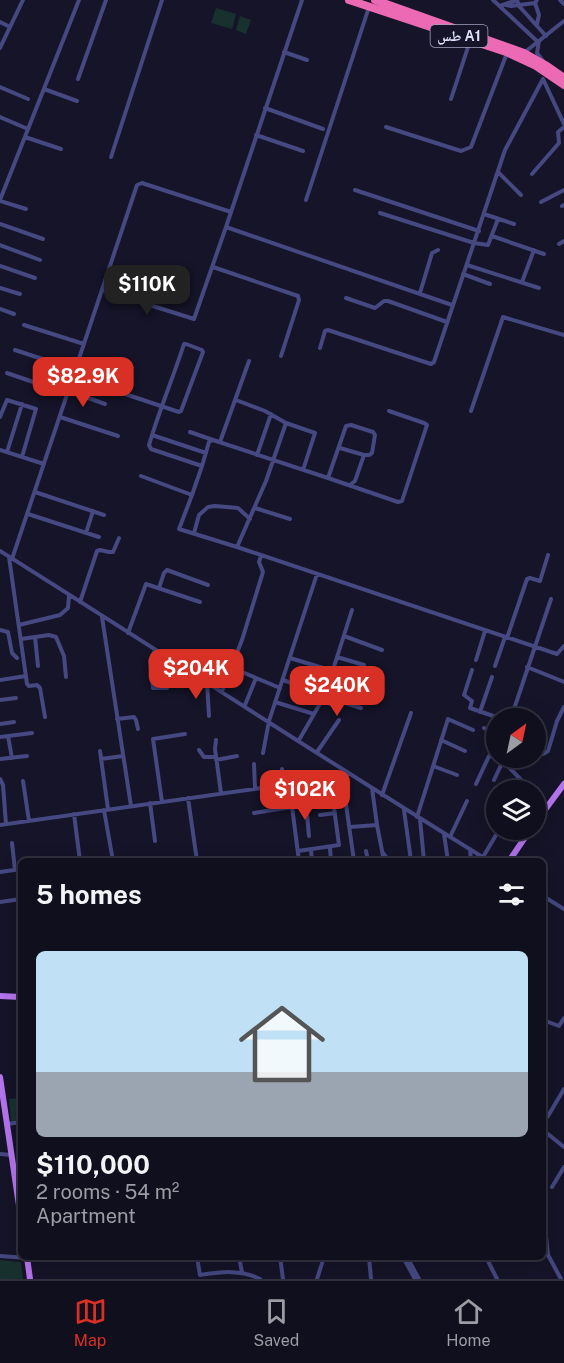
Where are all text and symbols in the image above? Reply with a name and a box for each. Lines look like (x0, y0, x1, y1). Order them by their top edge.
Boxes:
road number: طس A1 (430, 25, 488, 47)
pin: $110K (105, 265, 189, 316)
text: $110K (118, 272, 176, 296)
pin: $82.9K (34, 357, 132, 408)
text: $82.9K (47, 364, 119, 388)
pin: $204K (154, 649, 238, 700)
text: $204K (163, 656, 229, 680)
pin: $240K (295, 666, 379, 717)
text: $240K (304, 673, 370, 697)
north arrow (486, 708, 546, 768)
map controls (486, 708, 546, 840)
pin: $102K (263, 770, 347, 821)
text: $102K (274, 777, 336, 801)
button: layers (486, 780, 546, 840)
icon: filters (495, 878, 528, 911)
text: 5 homes (36, 879, 142, 910)
icon: home (228, 990, 336, 1098)
text: $110,000 (36, 1149, 150, 1180)
text: 2 rooms · 54 m² (36, 1180, 179, 1204)
text: Apartment (36, 1204, 136, 1228)
tab: Map (74, 1295, 107, 1350)
tab: Saved (254, 1295, 299, 1350)
tab: Home (446, 1295, 490, 1350)

